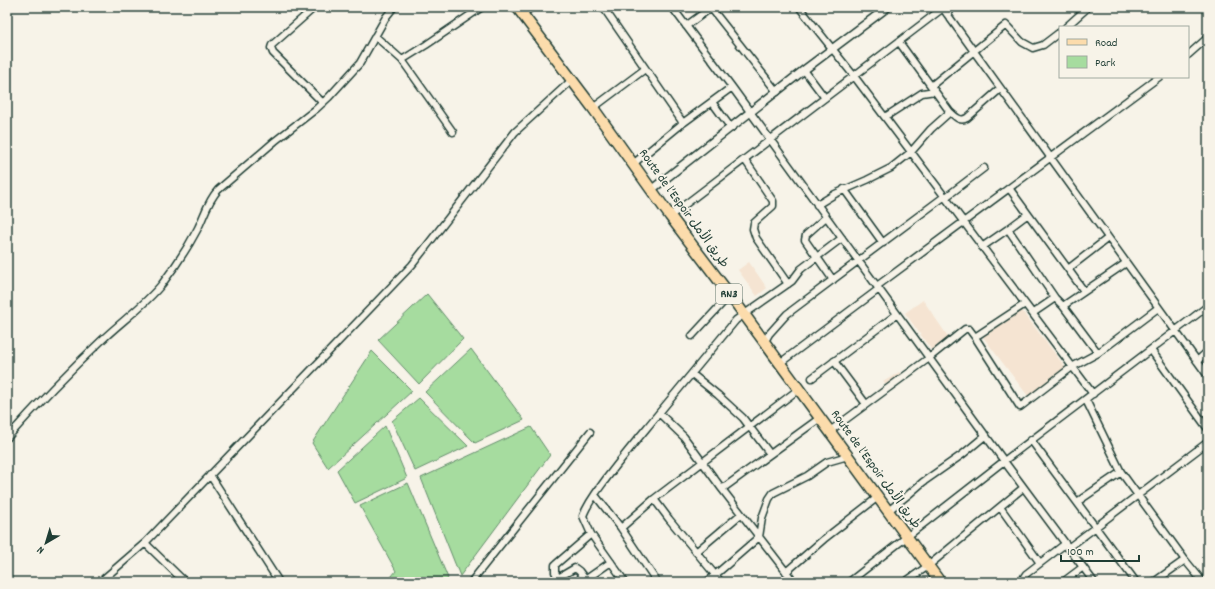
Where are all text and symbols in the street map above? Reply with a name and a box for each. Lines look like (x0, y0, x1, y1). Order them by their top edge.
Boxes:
legend (1059, 26, 1189, 78)
text: Road (1095, 35, 1117, 52)
text: Park (1095, 55, 1116, 72)
street label: Route de l’Espoir طريق الأمل (633, 145, 734, 272)
road number: RN3 (716, 284, 742, 304)
street label: Route de l’Espoir طريق الأمل (825, 406, 926, 533)
north arrow (26, 523, 66, 563)
scale bar (1061, 537, 1139, 563)
text: N (34, 541, 48, 557)
text: 100 m (1067, 544, 1094, 561)

